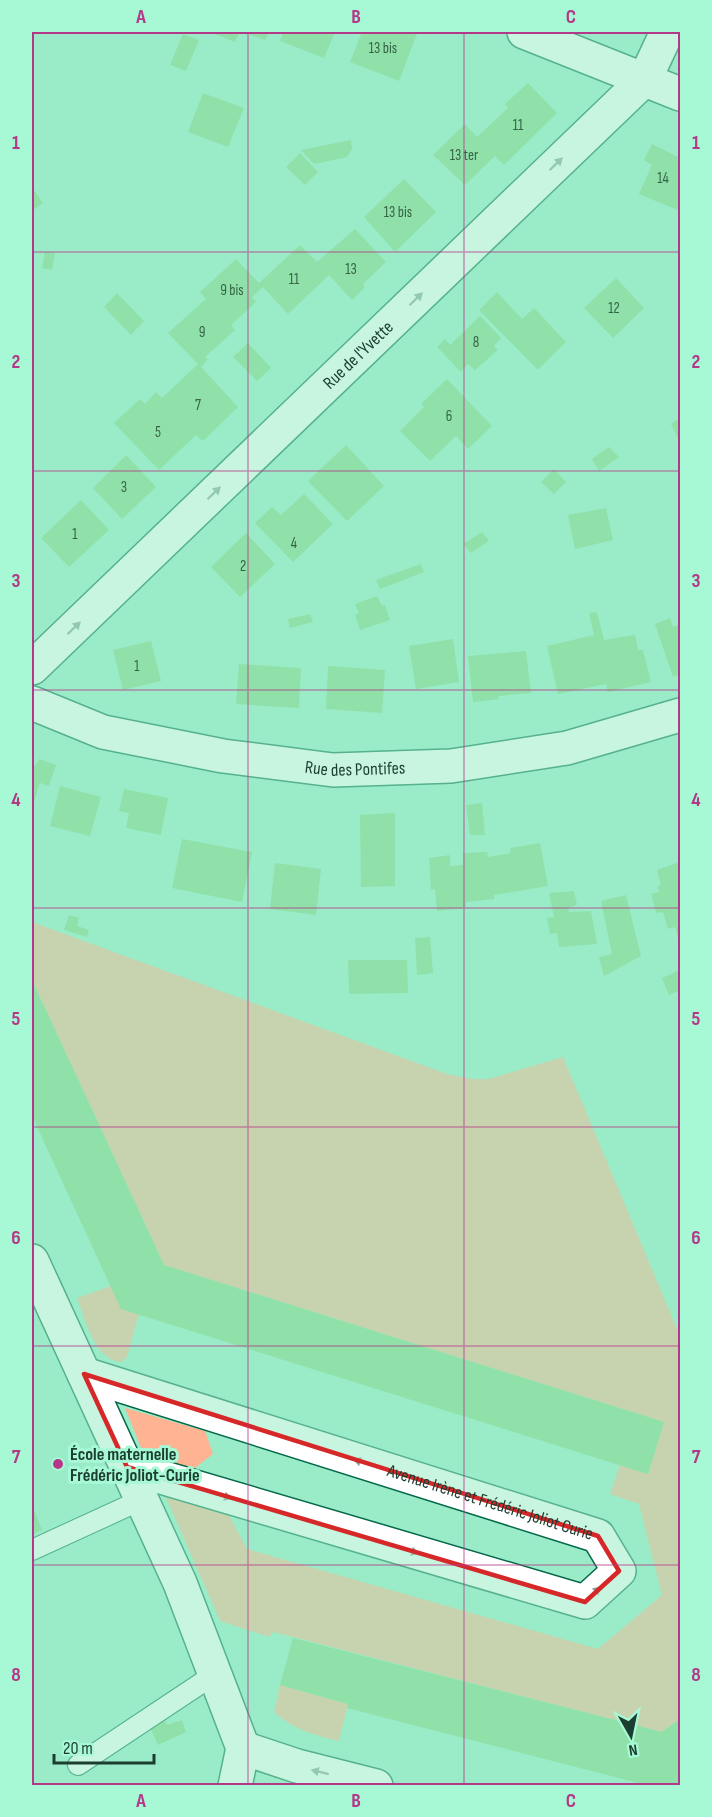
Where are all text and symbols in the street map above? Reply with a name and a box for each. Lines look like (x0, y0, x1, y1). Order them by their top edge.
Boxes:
text: A (135, 5, 146, 29)
text: B (351, 5, 361, 29)
text: C (566, 5, 576, 29)
house number: 13 bis (369, 39, 397, 58)
house number: 11 (513, 116, 524, 135)
text: 1 (12, 131, 20, 155)
text: 1 (692, 131, 700, 155)
house number: 13 ter (450, 146, 479, 165)
one-way arrow (549, 158, 563, 172)
house number: 14 (657, 169, 669, 188)
house number: 13 bis (384, 203, 412, 222)
house number: 13 (345, 260, 357, 279)
house number: 11 (289, 270, 300, 289)
house number: 9 bis (220, 281, 244, 300)
one-way arrow (408, 293, 422, 307)
house number: 12 (608, 299, 620, 318)
street label: Rue de l'Yvette (319, 316, 397, 393)
house number: 9 (199, 323, 205, 342)
house number: 8 (473, 333, 479, 352)
text: 2 (12, 350, 20, 374)
text: 2 (692, 350, 700, 374)
house number: 7 (195, 396, 201, 415)
house number: 6 (446, 407, 452, 426)
house number: 5 (155, 423, 161, 442)
house number: 3 (121, 478, 127, 497)
one-way arrow (207, 486, 221, 500)
house number: 1 (72, 525, 78, 544)
house number: 4 (291, 534, 297, 553)
house number: 2 (240, 557, 246, 576)
text: 3 (12, 569, 21, 593)
text: 3 (692, 569, 701, 593)
one-way arrow (66, 621, 80, 635)
house number: 1 (134, 657, 140, 676)
street label: Rue des Pontifes (304, 756, 406, 781)
text: 4 (11, 788, 21, 812)
text: 4 (691, 788, 701, 812)
text: 5 (12, 1007, 21, 1031)
text: 5 (692, 1007, 701, 1031)
text: 6 (11, 1226, 21, 1250)
text: 6 (691, 1226, 701, 1250)
place label: École maternelle Frédéric Joliot-Curie (70, 1444, 200, 1486)
text: 7 (12, 1445, 21, 1469)
text: 7 (692, 1445, 701, 1469)
marker: École maternelle Frédéric Joliot-Curie (51, 1457, 65, 1471)
one-way arrow (353, 1457, 371, 1466)
street label: Avenue Irène et Frédéric Joliot Curie (384, 1459, 596, 1544)
one-way arrow (214, 1492, 232, 1501)
one-way arrow (401, 1547, 419, 1556)
one-way arrow (586, 1587, 601, 1600)
text: 8 (11, 1663, 21, 1687)
text: 8 (691, 1663, 701, 1687)
north arrow (601, 1706, 661, 1766)
scale bar (54, 1727, 154, 1765)
text: 20 m (63, 1738, 93, 1759)
text: N (627, 1739, 639, 1759)
one-way arrow (310, 1766, 329, 1776)
text: A (135, 1789, 146, 1813)
text: B (351, 1789, 361, 1813)
text: C (566, 1789, 576, 1813)

